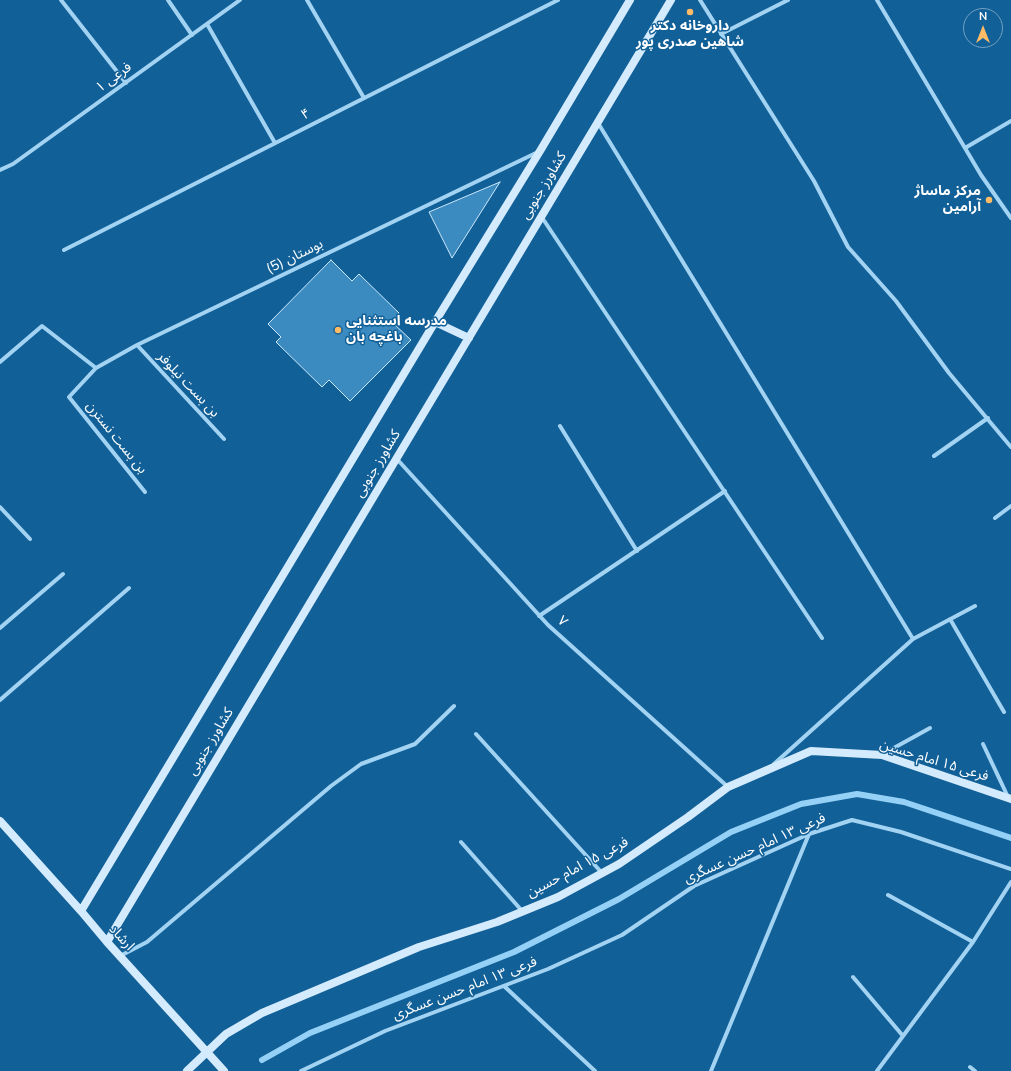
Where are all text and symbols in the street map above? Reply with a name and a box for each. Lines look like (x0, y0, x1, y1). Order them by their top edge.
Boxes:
marker: داروخانه دکتر شاهین صدری پور (685, 7, 695, 17)
north arrow (963, 8, 1003, 48)
text: N (979, 9, 987, 24)
place label: داروخانه دکتر شاهین صدری پور (636, 19, 744, 52)
street label: فرعی ۱ (93, 59, 135, 97)
street label: ۴ (299, 106, 313, 124)
street label: کشاورز جنوبی (517, 149, 571, 223)
place label: مرکز ماساژ آرامین (915, 184, 981, 216)
marker: مرکز ماساژ آرامین (984, 195, 994, 205)
street label: بوستان (5) (264, 236, 326, 278)
place label: مدرسه استثنایی باغچه بان (346, 314, 447, 346)
marker: مدرسه استثنایی باغچه بان (333, 325, 343, 335)
street label: بن بست نیلوفر (153, 349, 223, 421)
street label: بن بست نسترن (82, 398, 150, 478)
street label: کشاورز جنوبی (351, 427, 405, 501)
street label: ۷ (553, 613, 571, 631)
street label: کشاورز جنوبی (184, 705, 238, 779)
street label: فرعی ۱۵ امام حسین (878, 736, 990, 786)
street label: فرعی ۱۳ امام حسن عسگری (682, 810, 828, 888)
street label: فرعی ۱۵ امام حسین (524, 834, 632, 902)
street label: ارشاد (105, 921, 137, 955)
street label: فرعی ۱۳ امام حسن عسگری (390, 954, 540, 1024)

